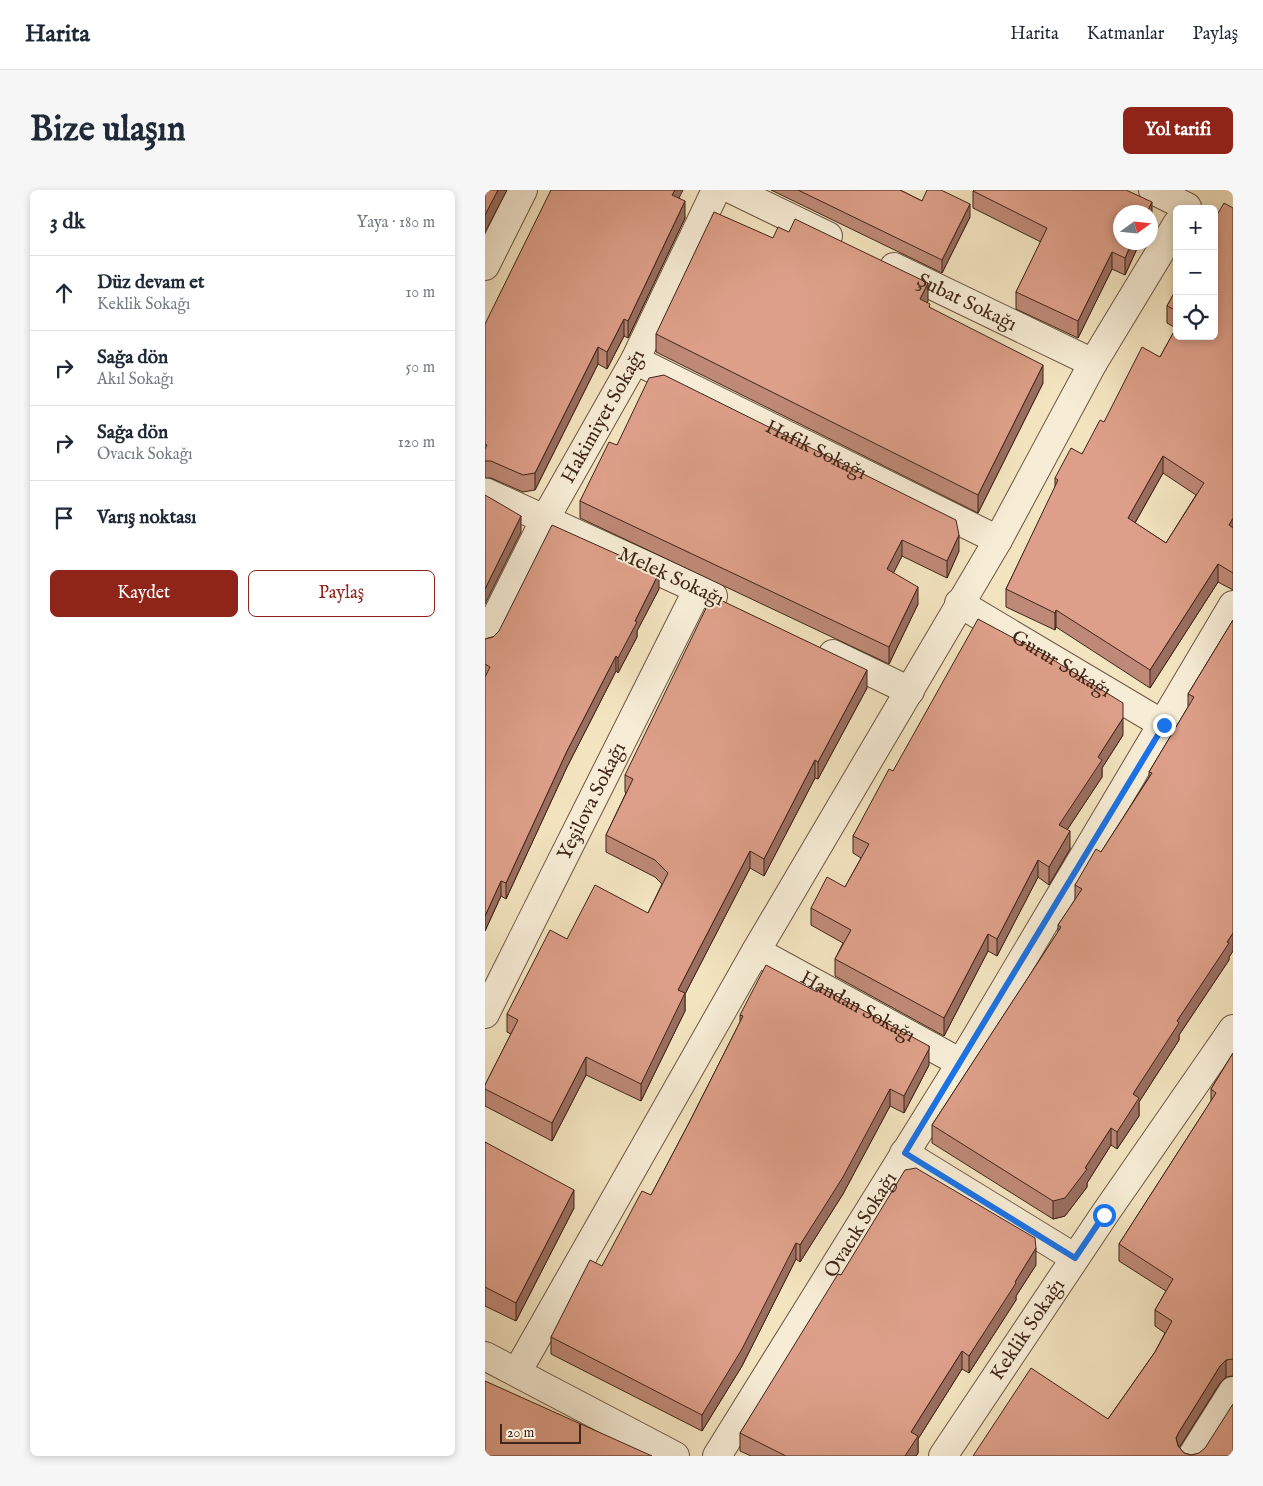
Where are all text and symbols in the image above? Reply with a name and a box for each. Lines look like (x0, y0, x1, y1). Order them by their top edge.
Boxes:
text: Harita (25, 19, 90, 50)
text: Harita (1010, 23, 1059, 46)
text: Katmanlar (1087, 23, 1164, 46)
text: Paylaş (1192, 23, 1238, 46)
button: Yol tarifi (1123, 107, 1233, 154)
text: Bize ulaşın (30, 108, 186, 153)
north arrow (1113, 205, 1158, 250)
map controls (1173, 205, 1218, 340)
button: + (1173, 205, 1218, 250)
text: 3 dk (50, 209, 85, 236)
text: Yaya · 180 m (357, 213, 435, 233)
button: − (1173, 250, 1218, 295)
street label: Şubat Sokağı (913, 268, 1021, 337)
text: Düz devam et (97, 271, 205, 295)
icon: ahead (50, 279, 78, 307)
text: 10 m (405, 283, 435, 303)
text: Keklik Sokağı (97, 295, 190, 315)
button: locate (1173, 295, 1218, 340)
text: Sağa dön (97, 346, 168, 370)
street label: Hakimiyet Sokağı (555, 346, 650, 488)
icon: right (50, 354, 78, 382)
text: 50 m (406, 358, 435, 378)
text: Akıl Sokağı (97, 370, 174, 390)
street label: Hafik Sokağı (761, 414, 871, 485)
text: Sağa dön (97, 421, 168, 445)
icon: right (50, 429, 78, 457)
text: 120 m (398, 433, 435, 453)
text: Ovacık Sokağı (97, 445, 193, 465)
icon: arrive (50, 504, 78, 532)
text: Varış noktası (97, 506, 196, 530)
street label: Melek Sokağı (614, 542, 728, 612)
button: Kaydet (50, 570, 238, 617)
button: Paylaş (248, 570, 435, 617)
street label: Gurur Sokağı (1007, 624, 1116, 703)
route end (1153, 714, 1176, 737)
street label: Yeşilova Sokağı (552, 738, 632, 864)
street label: Handan Sokağı (796, 965, 920, 1048)
street label: Ovacık Sokağı (818, 1168, 903, 1282)
route start (1093, 1204, 1116, 1227)
street label: Keklik Sokağı (985, 1274, 1070, 1385)
scale bar (500, 1421, 581, 1444)
text: 20 m (507, 1424, 534, 1442)

